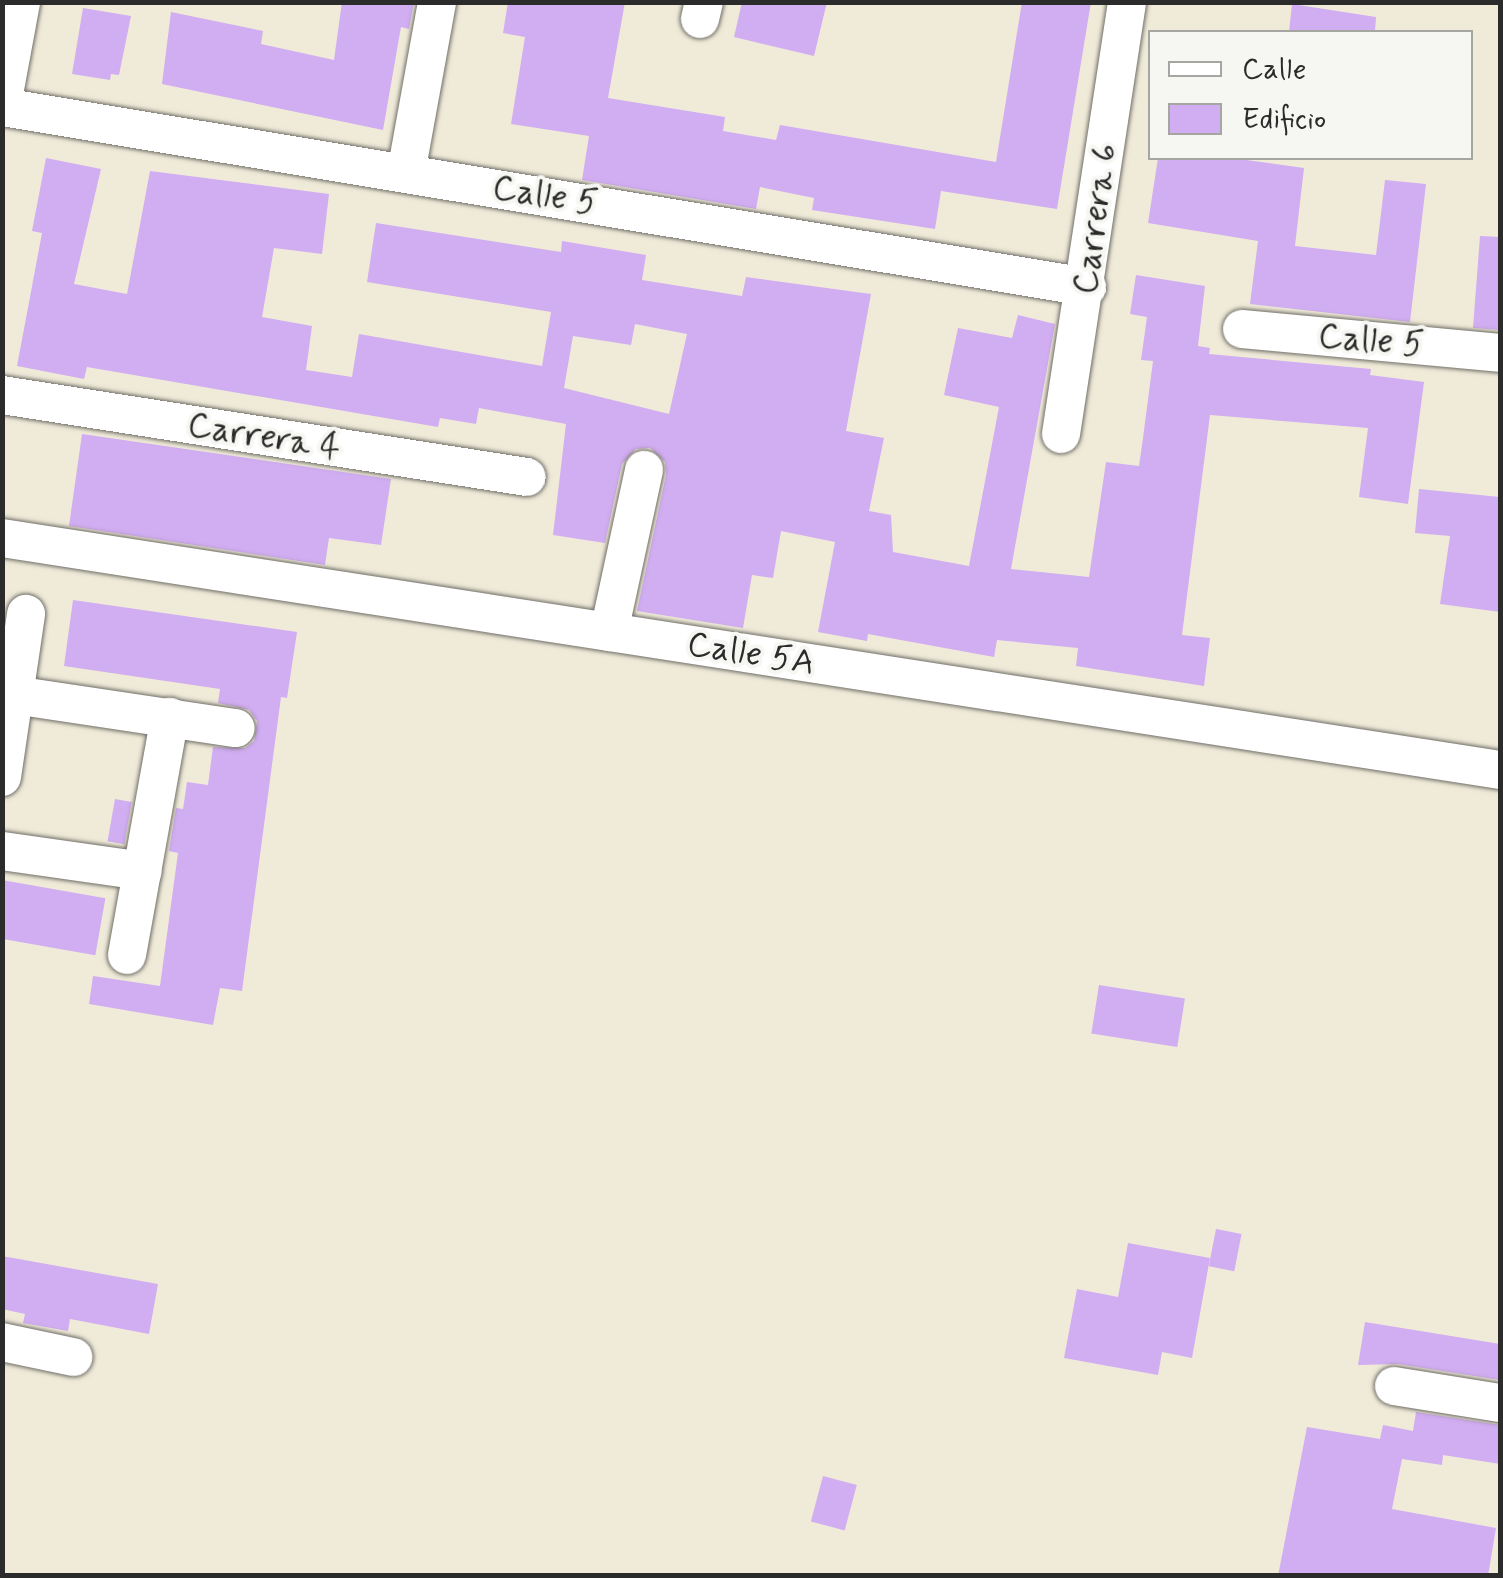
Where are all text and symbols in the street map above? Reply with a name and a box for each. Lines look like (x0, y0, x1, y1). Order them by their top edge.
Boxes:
legend (1148, 30, 1473, 160)
text: Calle (1242, 50, 1307, 89)
text: Edificio (1242, 100, 1326, 139)
street label: Carrera 6 (1065, 141, 1127, 297)
street label: Calle 5 (490, 167, 600, 225)
street label: Calle 5 (1317, 315, 1425, 367)
street label: Carrera 4 (185, 404, 343, 470)
street label: Calle 5A (684, 623, 818, 685)

